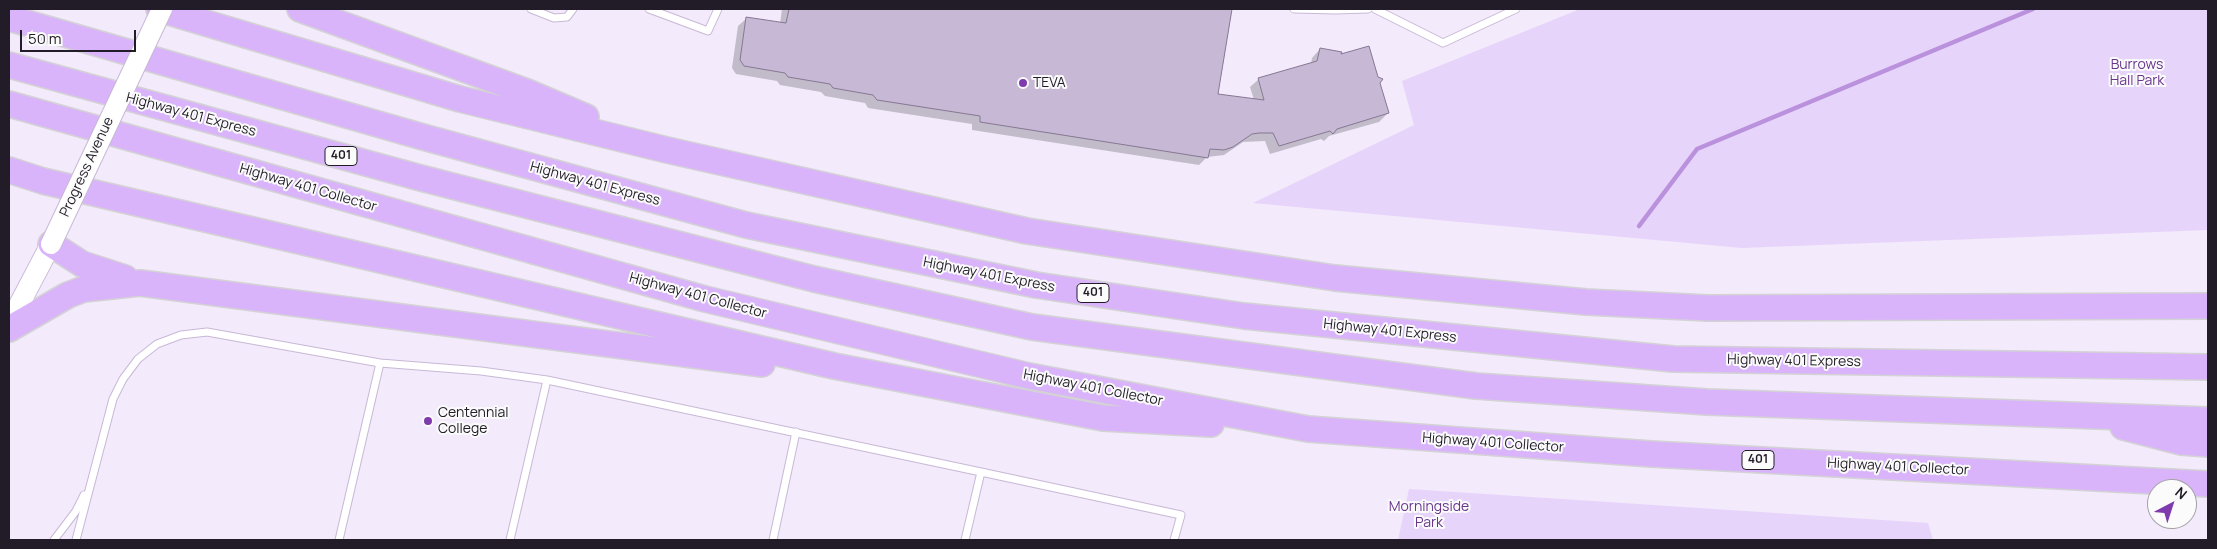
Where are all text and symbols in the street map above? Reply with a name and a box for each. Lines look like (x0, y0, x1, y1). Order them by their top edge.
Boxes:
scale bar (22, 20, 139, 52)
text: 50 m (28, 28, 62, 49)
park label: Burrows Hall Park (2110, 57, 2164, 90)
place label: TEVA (1033, 75, 1066, 91)
marker: TEVA (1017, 77, 1029, 89)
street label: Highway 401 Express (124, 90, 258, 140)
street label: Progress Avenue (56, 114, 118, 220)
road number: 401 (325, 146, 357, 166)
street label: Highway 401 Express (528, 159, 662, 209)
street label: Highway 401 Collector (238, 160, 378, 216)
street label: Highway 401 Express (922, 254, 1056, 296)
street label: Highway 401 Collector (627, 270, 769, 322)
road number: 401 (1077, 284, 1109, 302)
street label: Highway 401 Express (1323, 316, 1457, 346)
street label: Highway 401 Express (1727, 351, 1861, 371)
street label: Highway 401 Collector (1022, 366, 1164, 410)
place label: Centennial College (438, 405, 509, 438)
marker: Centennial College (422, 415, 434, 427)
street label: Highway 401 Collector (1422, 430, 1564, 456)
road number: 401 (1742, 450, 1774, 470)
street label: Highway 401 Collector (1827, 455, 1969, 479)
north arrow (2147, 479, 2197, 529)
text: N (2171, 482, 2191, 503)
park label: Morningside Park (1389, 499, 1469, 532)

